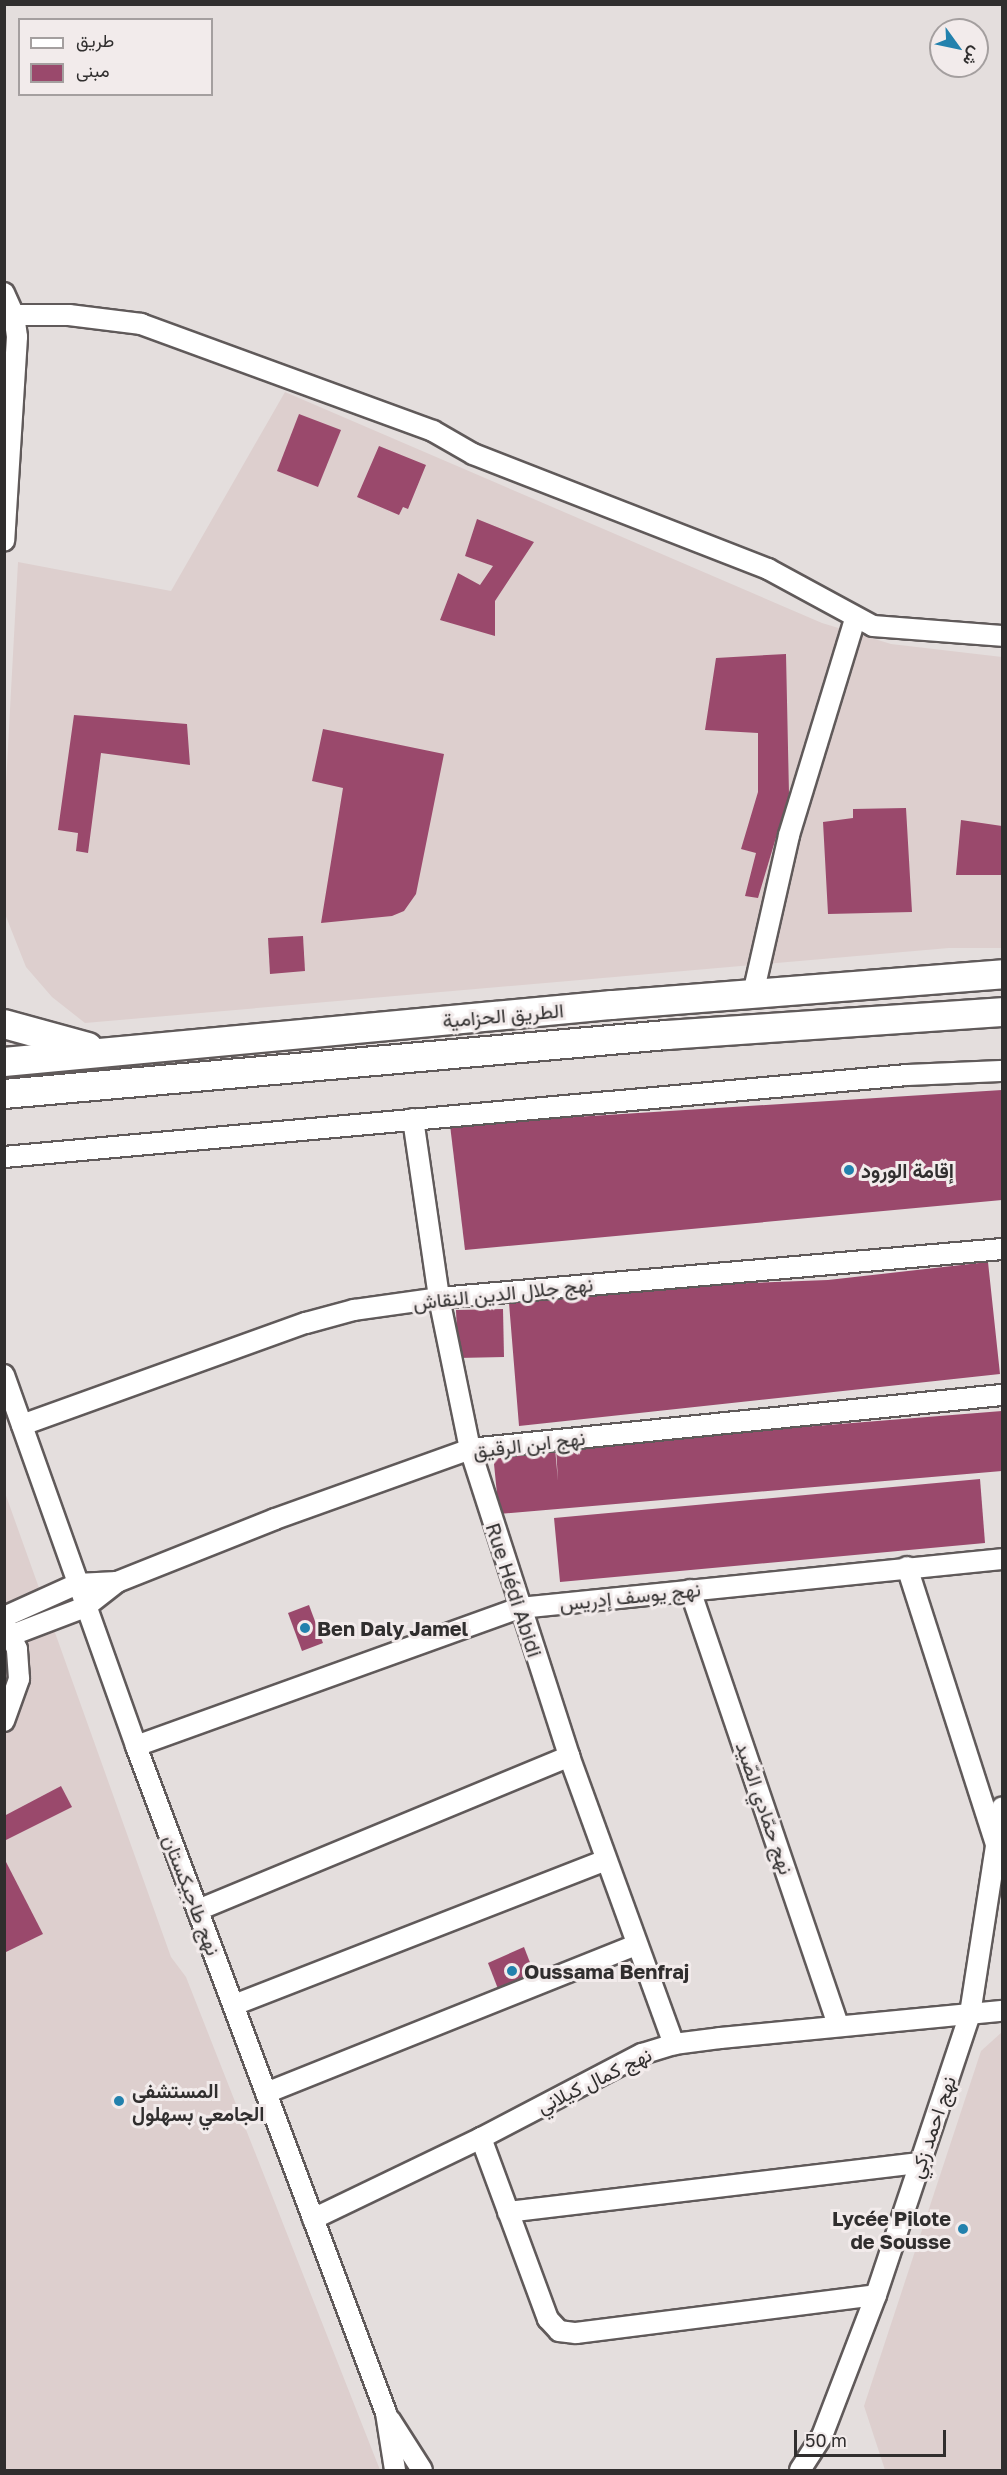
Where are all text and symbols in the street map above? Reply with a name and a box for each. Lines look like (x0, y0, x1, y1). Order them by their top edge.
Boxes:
legend (18, 18, 213, 96)
north arrow (929, 18, 989, 78)
text: طريق (76, 29, 114, 51)
text: ش (959, 43, 986, 70)
text: مبنى (76, 59, 110, 81)
street label: الطريق الحزامية (441, 998, 565, 1032)
place label: إقامة الورود (861, 1158, 954, 1182)
marker: إقامة الورود (842, 1163, 856, 1177)
street label: نهج جلال الدين النقاش (412, 1272, 594, 1314)
street label: نهج ابن الرقيق (471, 1425, 587, 1463)
street label: Rue Hédi Abidi (481, 1520, 547, 1660)
street label: نهج يوسف إدريس (558, 1577, 702, 1615)
place label: Ben Daly Jamel (317, 1616, 468, 1640)
marker: Ben Daly Jamel (298, 1621, 312, 1635)
street label: نهج حمّادي الصّيد (731, 1739, 799, 1877)
street label: نهج طاجيكستان (158, 1831, 226, 1959)
place label: Oussama Benfraj (524, 1959, 689, 1983)
marker: Oussama Benfraj (505, 1964, 519, 1978)
street label: نهج كمال كيلاني (533, 2042, 655, 2118)
street label: نهج احمد زكي (903, 2073, 961, 2181)
place label: المستشفى الجامعي بسهلول (132, 2078, 264, 2125)
marker: المستشفى الجامعي بسهلول (110, 2092, 128, 2110)
place label: Lycée Pilote de Sousse (832, 2206, 951, 2253)
marker: Lycée Pilote de Sousse (956, 2222, 970, 2236)
scale bar (797, 2418, 948, 2456)
text: 50 m (805, 2429, 847, 2451)

